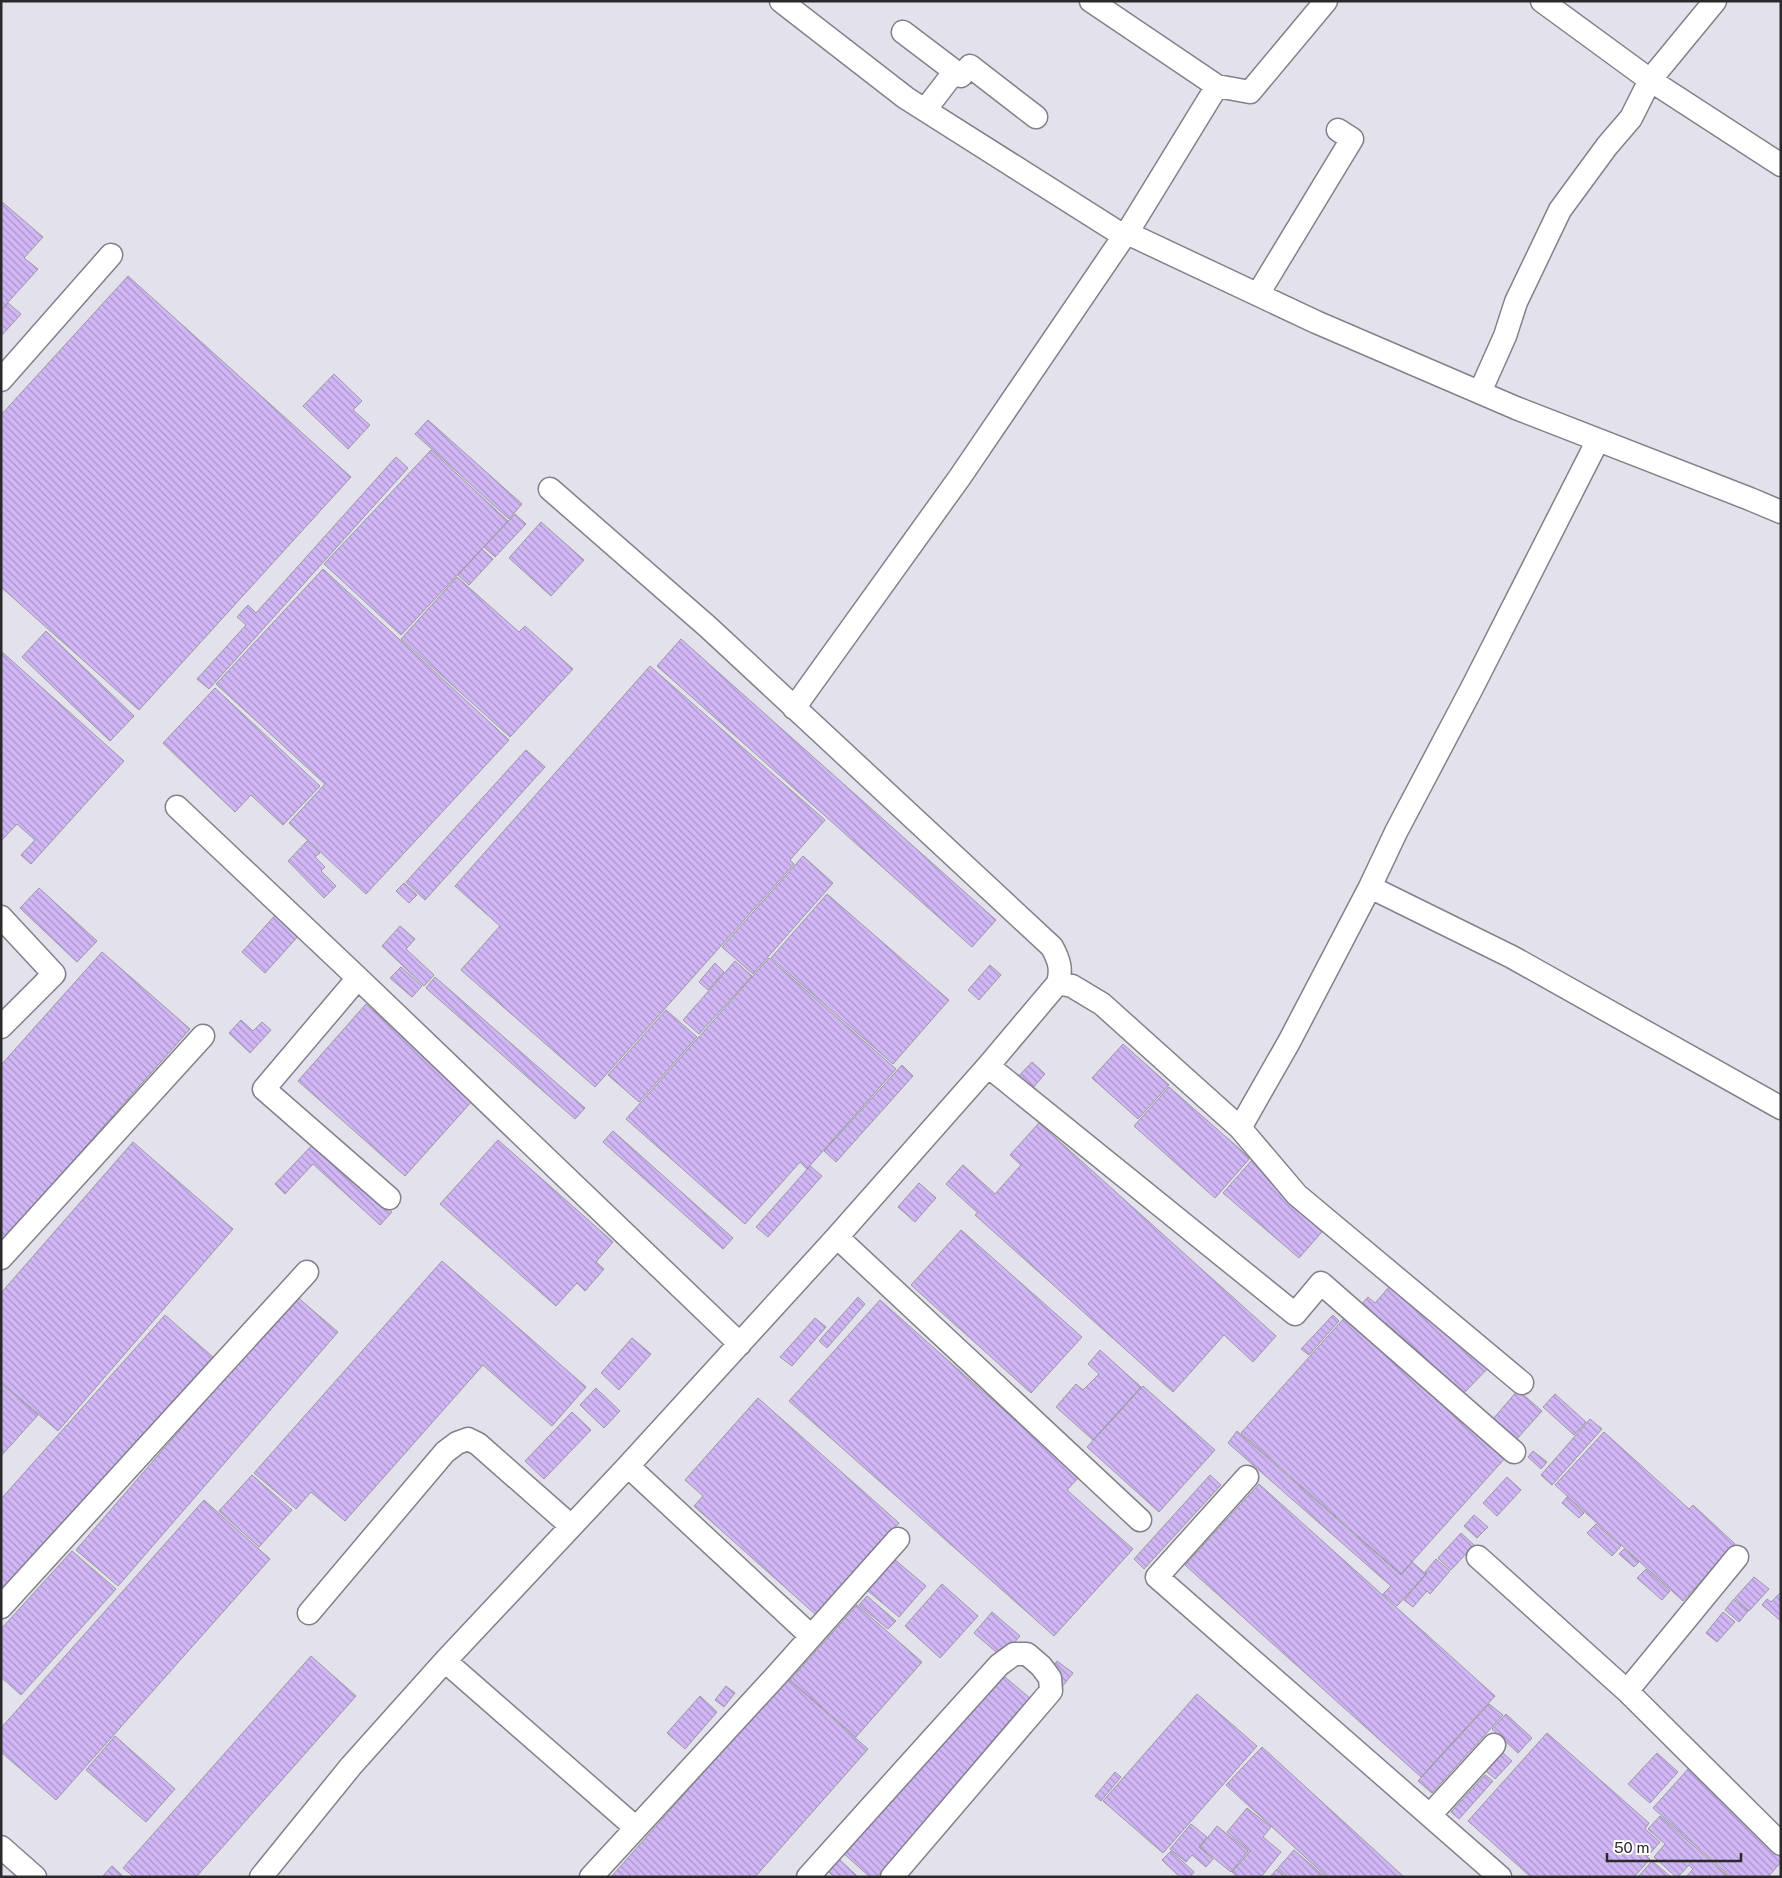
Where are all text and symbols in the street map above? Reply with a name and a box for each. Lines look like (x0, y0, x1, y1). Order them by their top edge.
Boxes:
scale bar (1607, 1830, 1741, 1862)
text: 50 m (1614, 1839, 1649, 1856)

